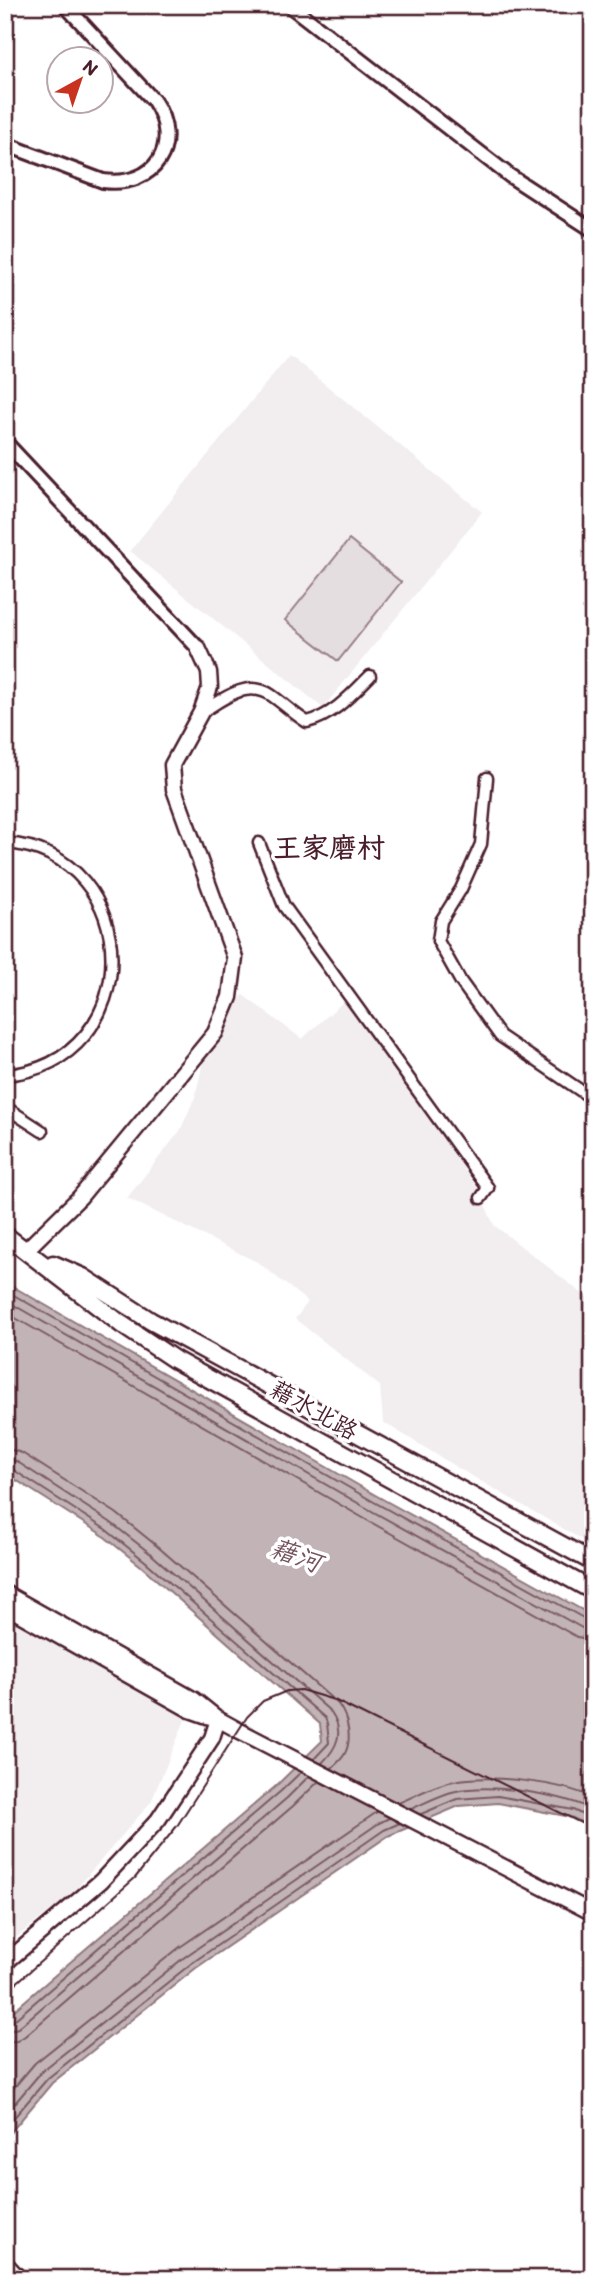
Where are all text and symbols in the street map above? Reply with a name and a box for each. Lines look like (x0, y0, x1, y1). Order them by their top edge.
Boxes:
north arrow (46, 46, 116, 116)
text: N (78, 54, 103, 80)
district label: 王家磨村 (273, 830, 385, 864)
street label: 藉水北路 (265, 1374, 363, 1446)
water label: 藉河 (266, 1531, 330, 1580)

